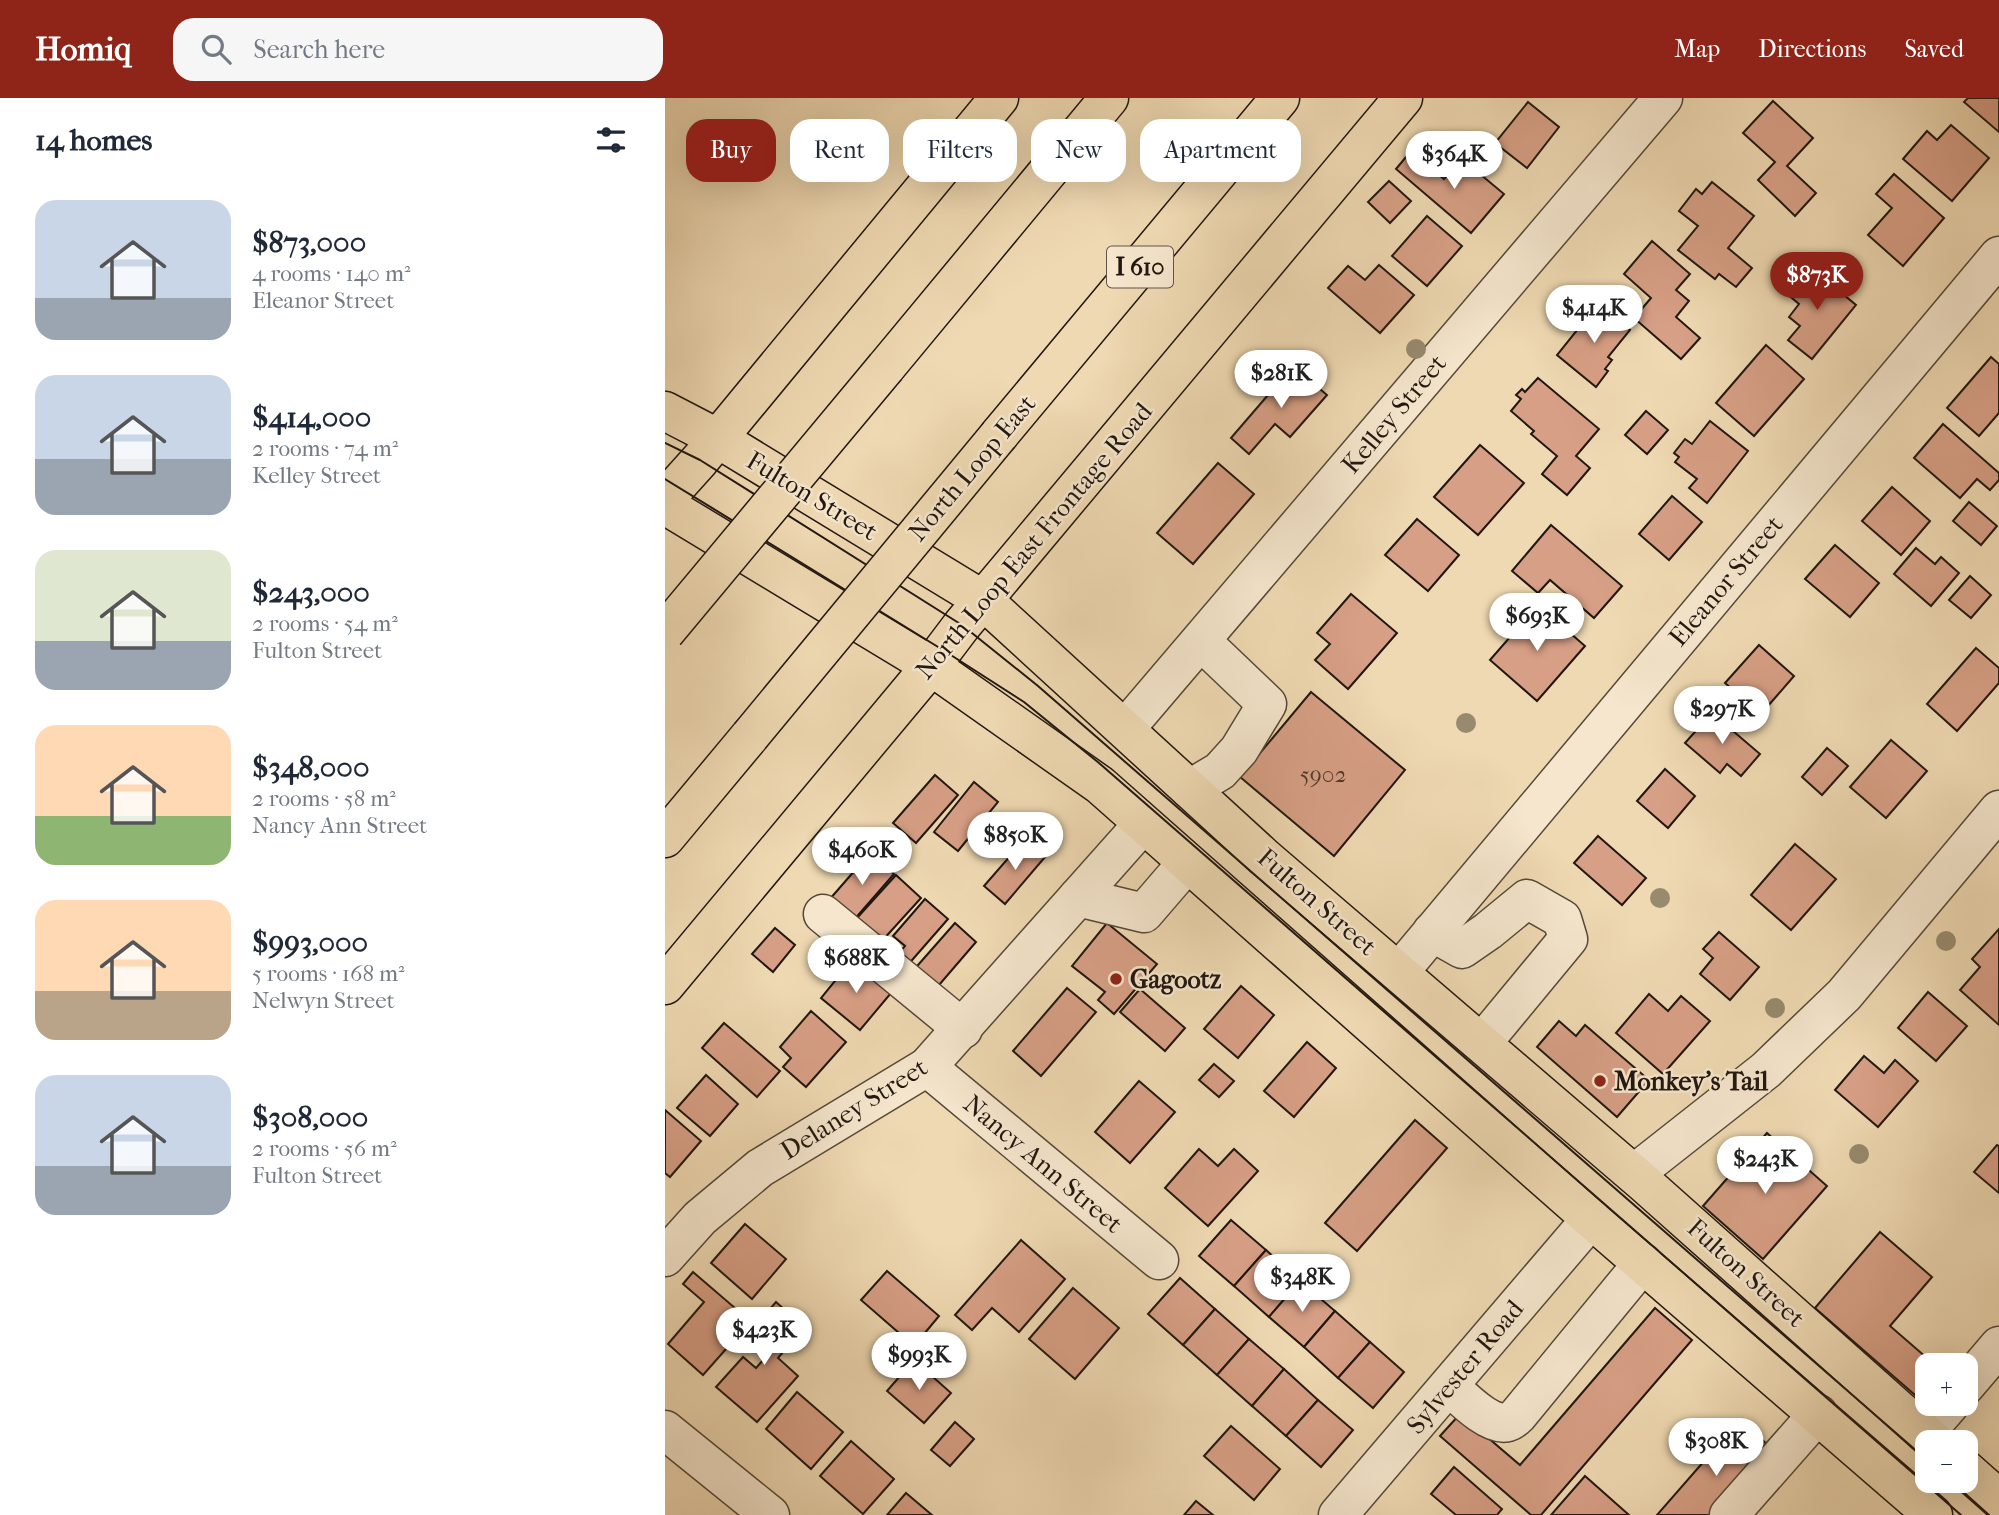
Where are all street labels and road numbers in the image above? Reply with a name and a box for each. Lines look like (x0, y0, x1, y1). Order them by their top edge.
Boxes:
road number: I 610 (1107, 246, 1173, 288)
street label: Kelley Street (1335, 348, 1453, 480)
street label: North Loop East (902, 388, 1043, 547)
street label: North Loop East Frontage Road (909, 396, 1159, 686)
street label: Fulton Street (741, 445, 884, 548)
street label: Eleanor Street (1662, 509, 1790, 653)
street label: Fulton Street (1251, 842, 1383, 962)
street label: Delaney Street (775, 1051, 934, 1166)
street label: Nancy Ann Street (957, 1088, 1129, 1240)
street label: Fulton Street (1681, 1212, 1812, 1334)
street label: Sylvester Road (1400, 1293, 1530, 1440)

